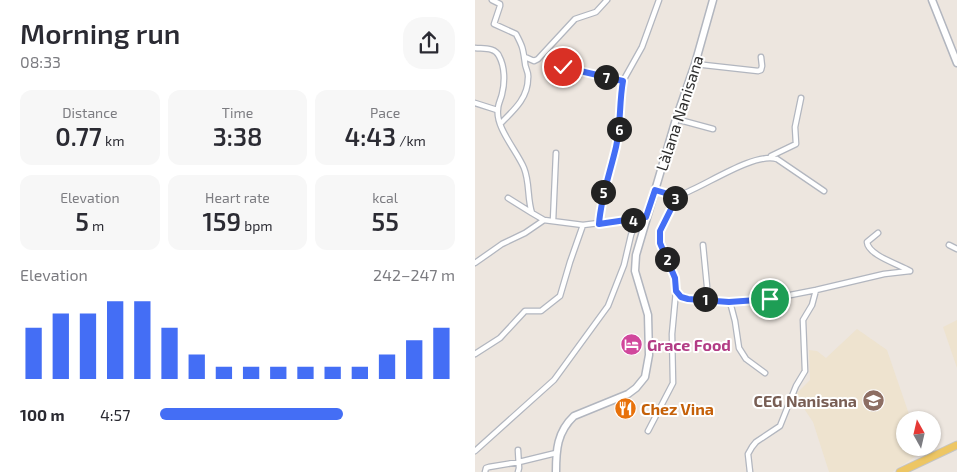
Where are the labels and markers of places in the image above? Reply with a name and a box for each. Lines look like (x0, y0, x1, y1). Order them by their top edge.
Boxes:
pin (542, 46, 584, 88)
pin: 7 (593, 64, 619, 90)
pin: 6 (607, 116, 631, 142)
pin: 5 (591, 180, 615, 204)
pin: 3 (663, 186, 687, 210)
pin: 4 (621, 208, 645, 232)
pin: 2 (655, 246, 679, 272)
pin (749, 278, 791, 320)
pin: 1 (693, 286, 717, 312)
hotel icon: Grace Food (619, 332, 643, 356)
place label: Grace Food (647, 335, 731, 354)
school or university icon: CEG Nanisana (861, 388, 885, 412)
place label: CEG Nanisana (754, 391, 857, 410)
restaurant icon: Chez Vina (613, 396, 637, 420)
place label: Chez Vina (641, 399, 714, 418)

